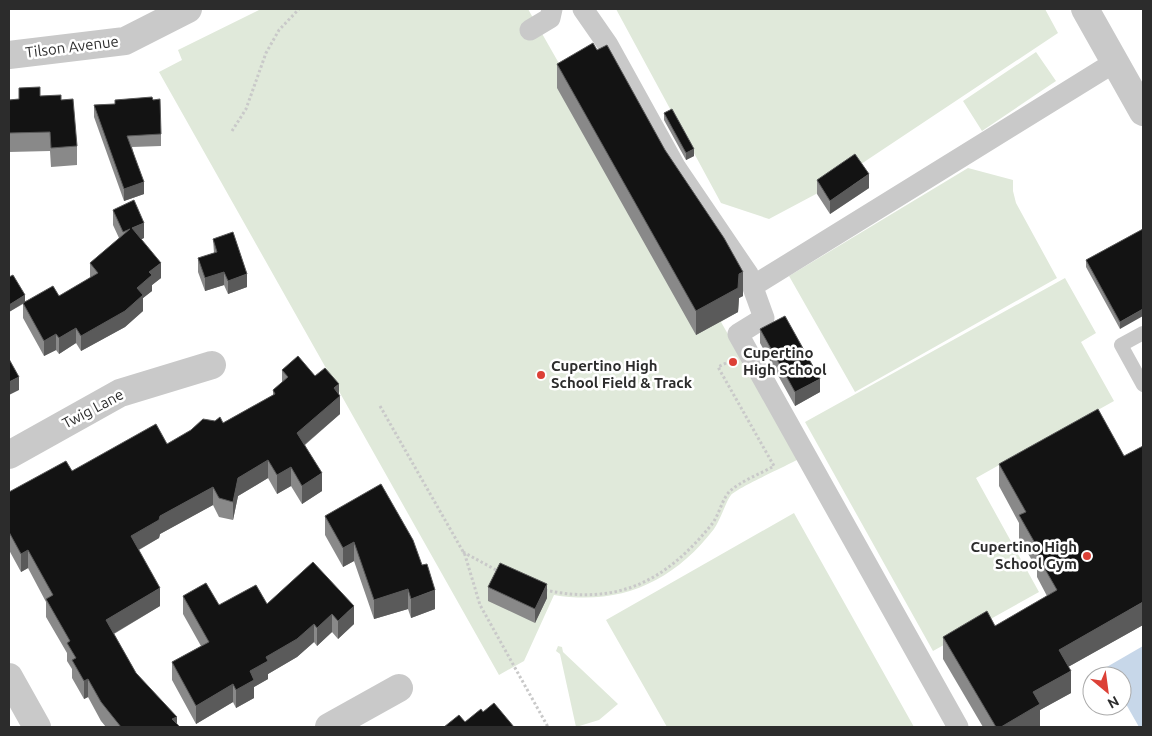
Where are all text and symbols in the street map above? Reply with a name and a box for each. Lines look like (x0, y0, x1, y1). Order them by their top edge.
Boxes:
street label: Tilson Avenue (24, 32, 120, 61)
place label: Cupertino High School (743, 344, 827, 378)
marker: Cupertino High School (727, 356, 739, 368)
place label: Cupertino High School Field & Track (551, 357, 693, 391)
marker: Cupertino High School Field & Track (535, 369, 547, 381)
street label: Twig Lane (59, 385, 126, 432)
place label: Cupertino High School Gym (970, 538, 1077, 572)
marker: Cupertino High School Gym (1081, 550, 1093, 562)
north arrow (1082, 666, 1132, 716)
text: N (1105, 693, 1122, 712)

